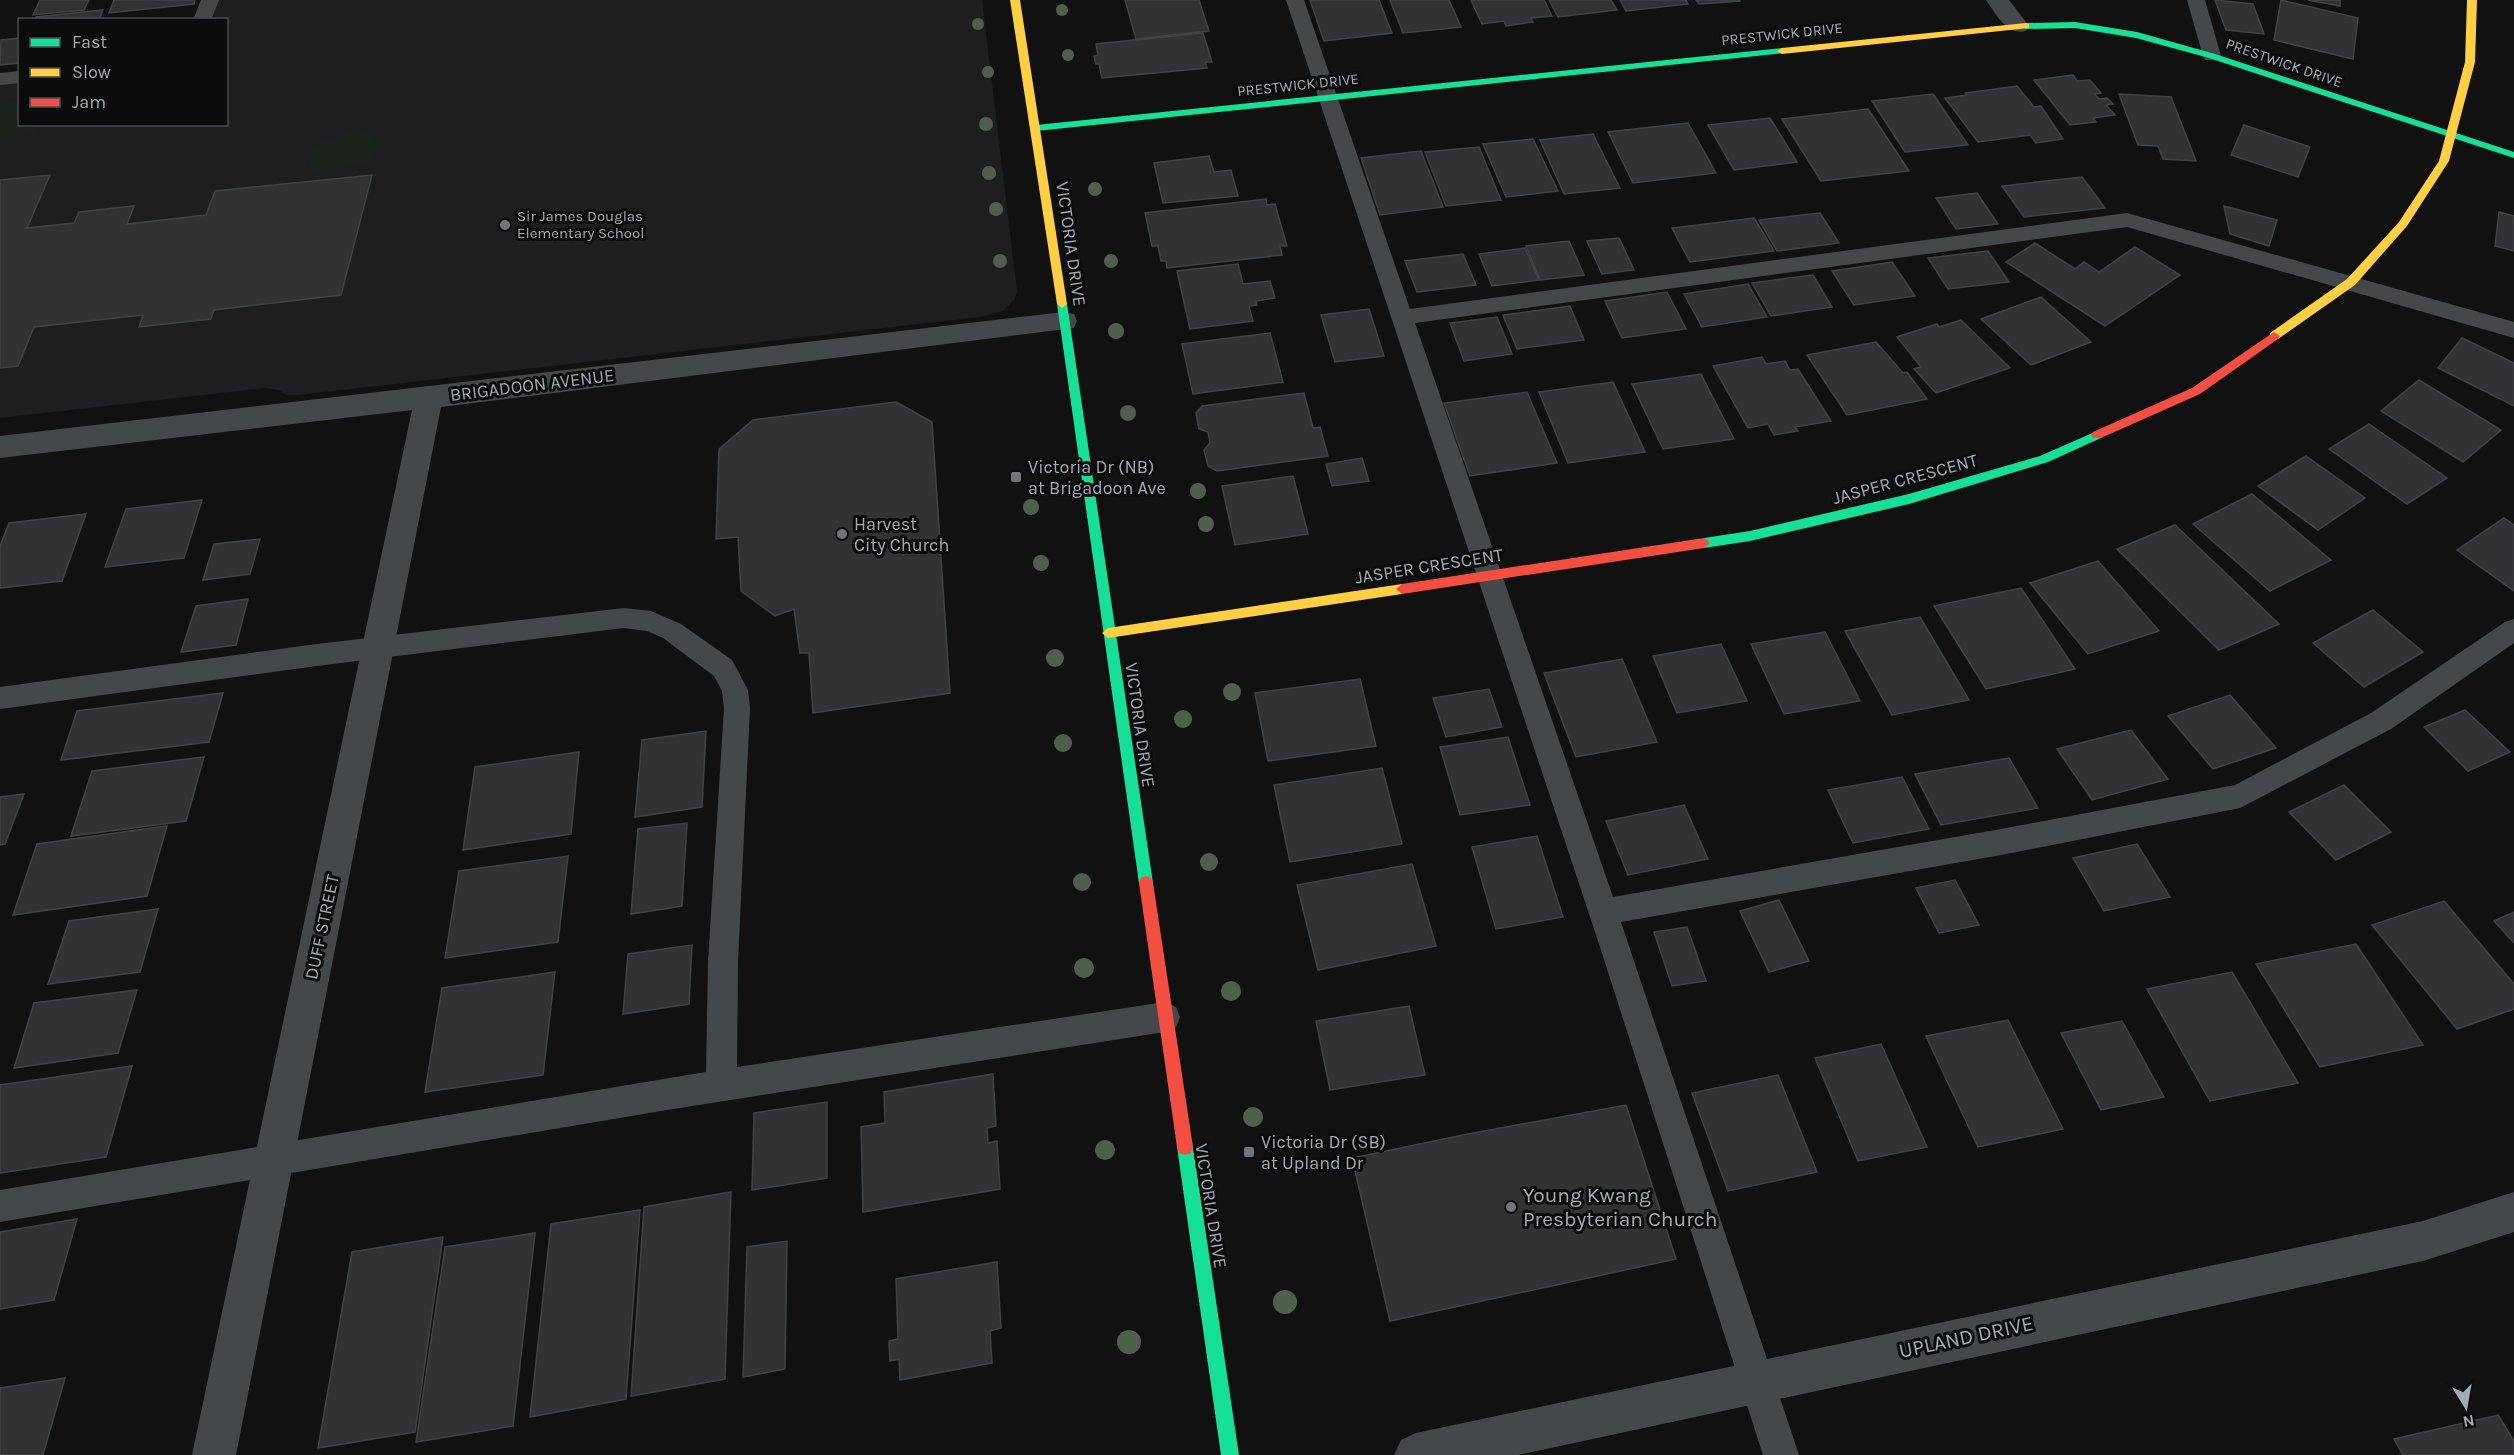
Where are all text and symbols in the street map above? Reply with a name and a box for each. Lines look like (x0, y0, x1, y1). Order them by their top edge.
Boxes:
legend (18, 18, 228, 126)
street label: PRESTWICK DRIVE (1720, 19, 1844, 49)
text: Fast (72, 31, 107, 53)
street label: PRESTWICK DRIVE (2223, 35, 2345, 91)
text: Slow (72, 61, 111, 83)
street label: PRESTWICK DRIVE (1236, 70, 1360, 100)
text: Jam (72, 91, 106, 113)
street label: VICTORIA DRIVE (1051, 180, 1091, 308)
place label: Sir James Douglas Elementary School (517, 207, 644, 242)
marker: Sir James Douglas Elementary School (498, 218, 512, 232)
street label: BRIGADOON AVENUE (449, 364, 615, 406)
street label: JASPER CRESCENT (1830, 449, 1980, 509)
place label: Victoria Dr (NB) at Brigadoon Ave (1028, 456, 1166, 499)
marker: Victoria Dr (NB) at Brigadoon Ave (1009, 470, 1023, 484)
place label: Harvest City Church (854, 513, 949, 556)
marker: Harvest City Church (835, 527, 849, 541)
street label: JASPER CRESCENT (1353, 543, 1505, 589)
street label: VICTORIA DRIVE (1120, 661, 1160, 789)
street label: DUFF STREET (300, 872, 344, 982)
place label: Victoria Dr (SB) at Upland Dr (1261, 1131, 1386, 1174)
street label: VICTORIA DRIVE (1190, 1142, 1232, 1270)
marker: Victoria Dr (SB) at Upland Dr (1242, 1145, 1256, 1159)
place label: Young Kwang Presbyterian Church (1523, 1183, 1717, 1231)
marker: Young Kwang Presbyterian Church (1504, 1200, 1518, 1214)
street label: UPLAND DRIVE (1897, 1311, 2035, 1363)
north arrow (2436, 1377, 2496, 1437)
text: N (2461, 1411, 2476, 1432)

